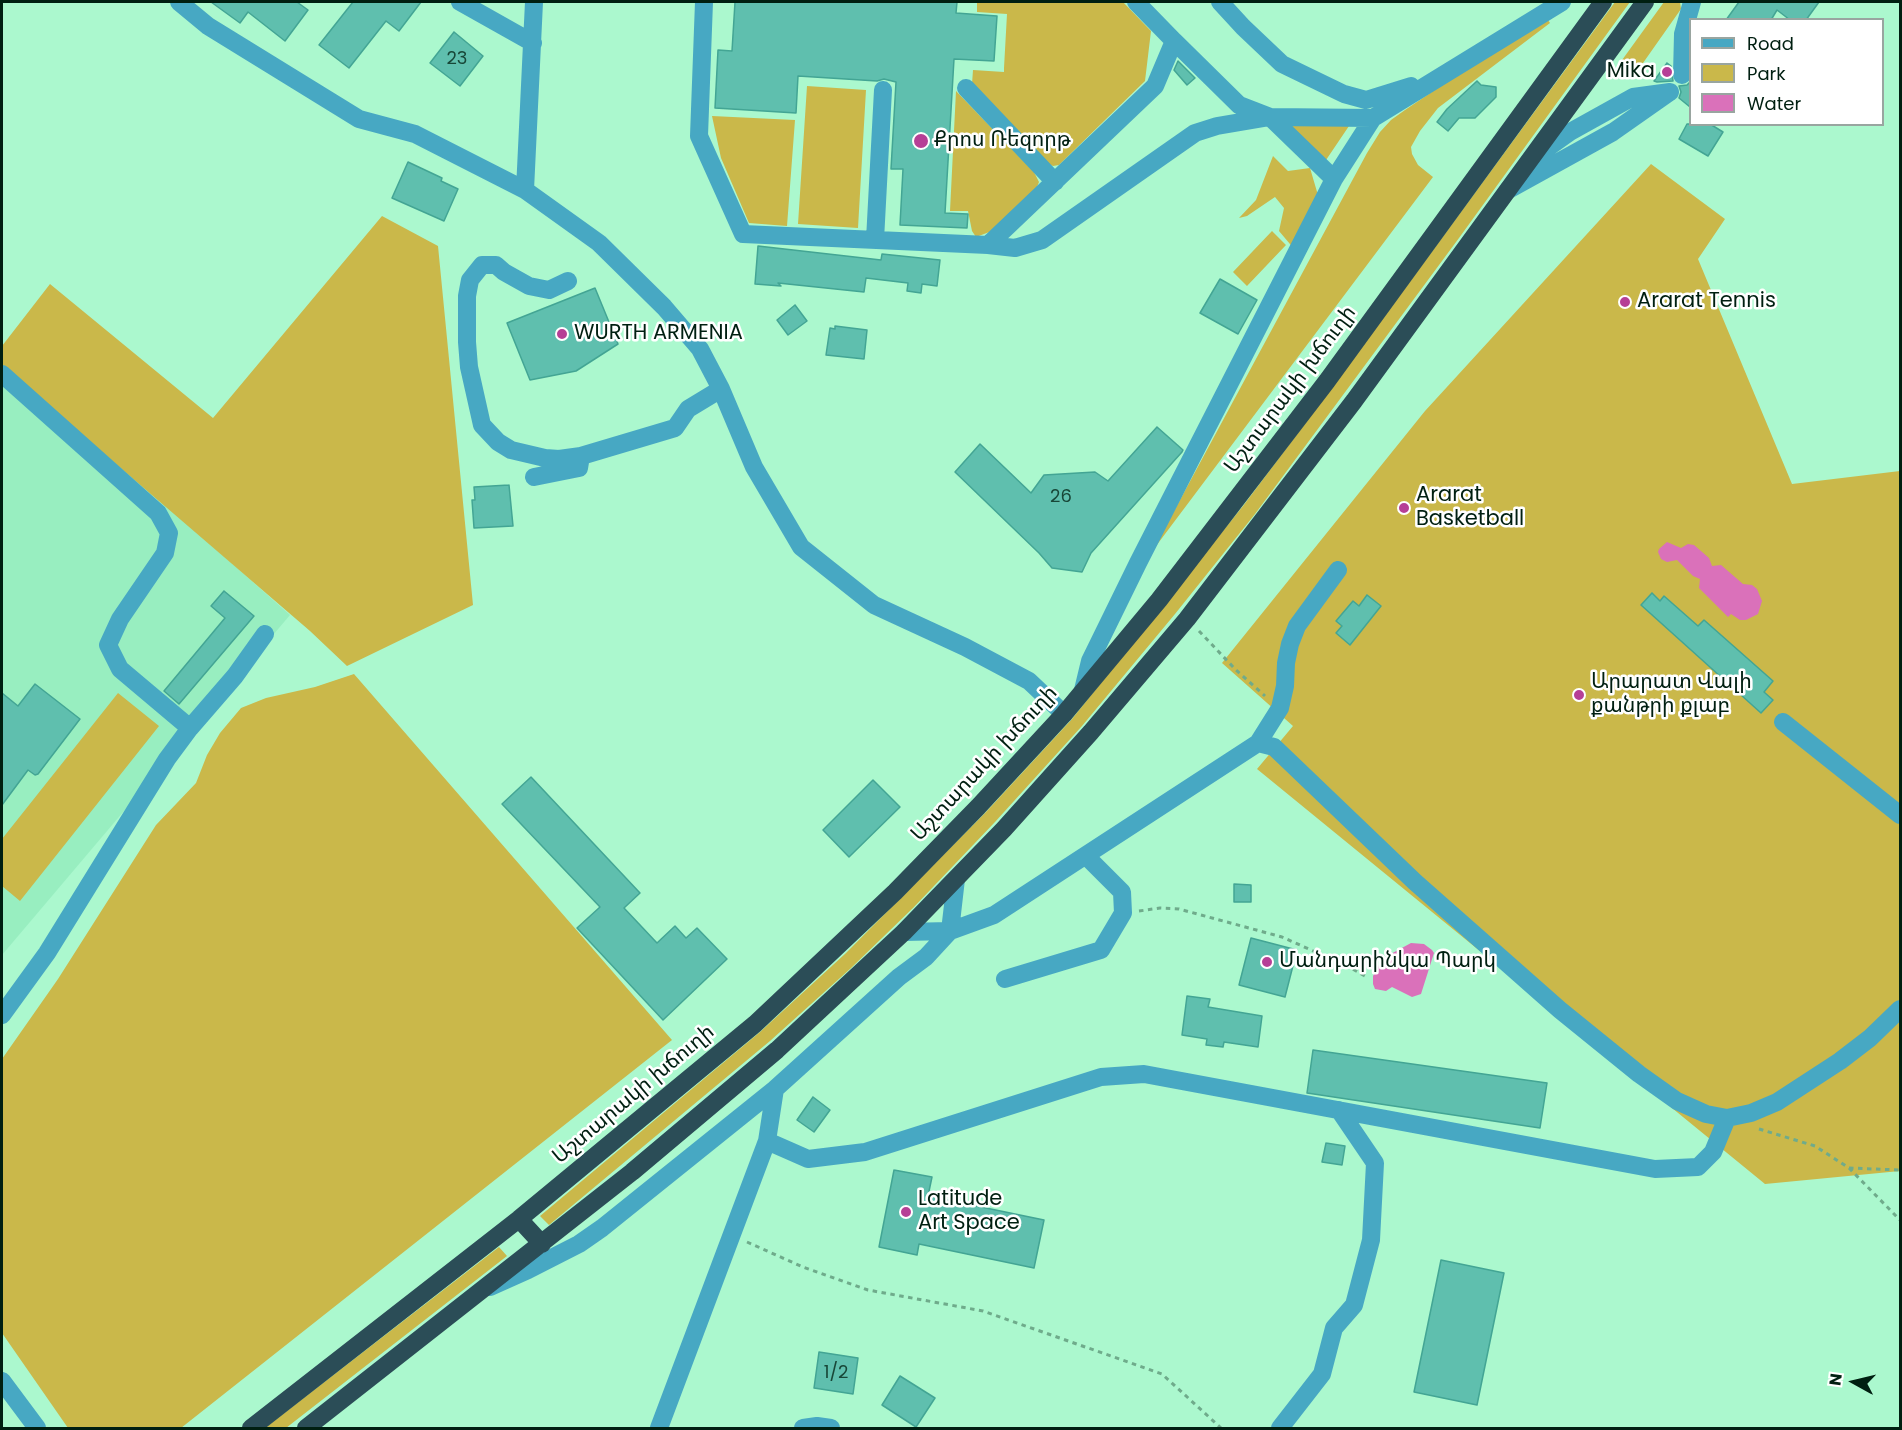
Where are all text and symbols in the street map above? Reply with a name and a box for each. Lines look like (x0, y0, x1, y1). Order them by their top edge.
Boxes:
legend (1689, 18, 1884, 126)
text: Road (1747, 31, 1794, 56)
house number: 23 (447, 48, 467, 70)
place label: Mika (1607, 59, 1655, 85)
text: Park (1747, 61, 1786, 86)
marker: Mika (1660, 65, 1674, 79)
text: Water (1747, 91, 1801, 116)
place label: Քրոս Ռեզորթ (934, 128, 1071, 154)
marker: Քրոս Ռեզորթ (912, 132, 930, 150)
place label: Ararat Tennis (1637, 289, 1776, 315)
marker: Ararat Tennis (1618, 295, 1632, 309)
street label: Աշտարակի խճուղի (1220, 301, 1362, 479)
place label: WURTH ARMENIA (574, 321, 743, 347)
marker: WURTH ARMENIA (555, 327, 569, 341)
place label: Ararat Basketball (1416, 483, 1524, 533)
house number: 26 (1050, 486, 1072, 508)
marker: Ararat Basketball (1397, 501, 1411, 515)
place label: Արարատ Վալի քանթրի քլաբ (1591, 670, 1752, 720)
street label: Աշտարակի խճուղի (906, 681, 1064, 847)
marker: Արարատ Վալի քանթրի քլաբ (1572, 688, 1586, 702)
place label: Մանդարինկա Պարկ (1279, 949, 1496, 975)
marker: Մանդարինկա Պարկ (1260, 955, 1274, 969)
street label: Աշտարակի խճուղի (548, 1020, 720, 1170)
place label: Latitude Art Space (918, 1187, 1020, 1237)
marker: Latitude Art Space (899, 1205, 913, 1219)
north arrow (1824, 1352, 1884, 1412)
house number: 1/2 (824, 1362, 848, 1384)
text: N (1823, 1372, 1848, 1387)

